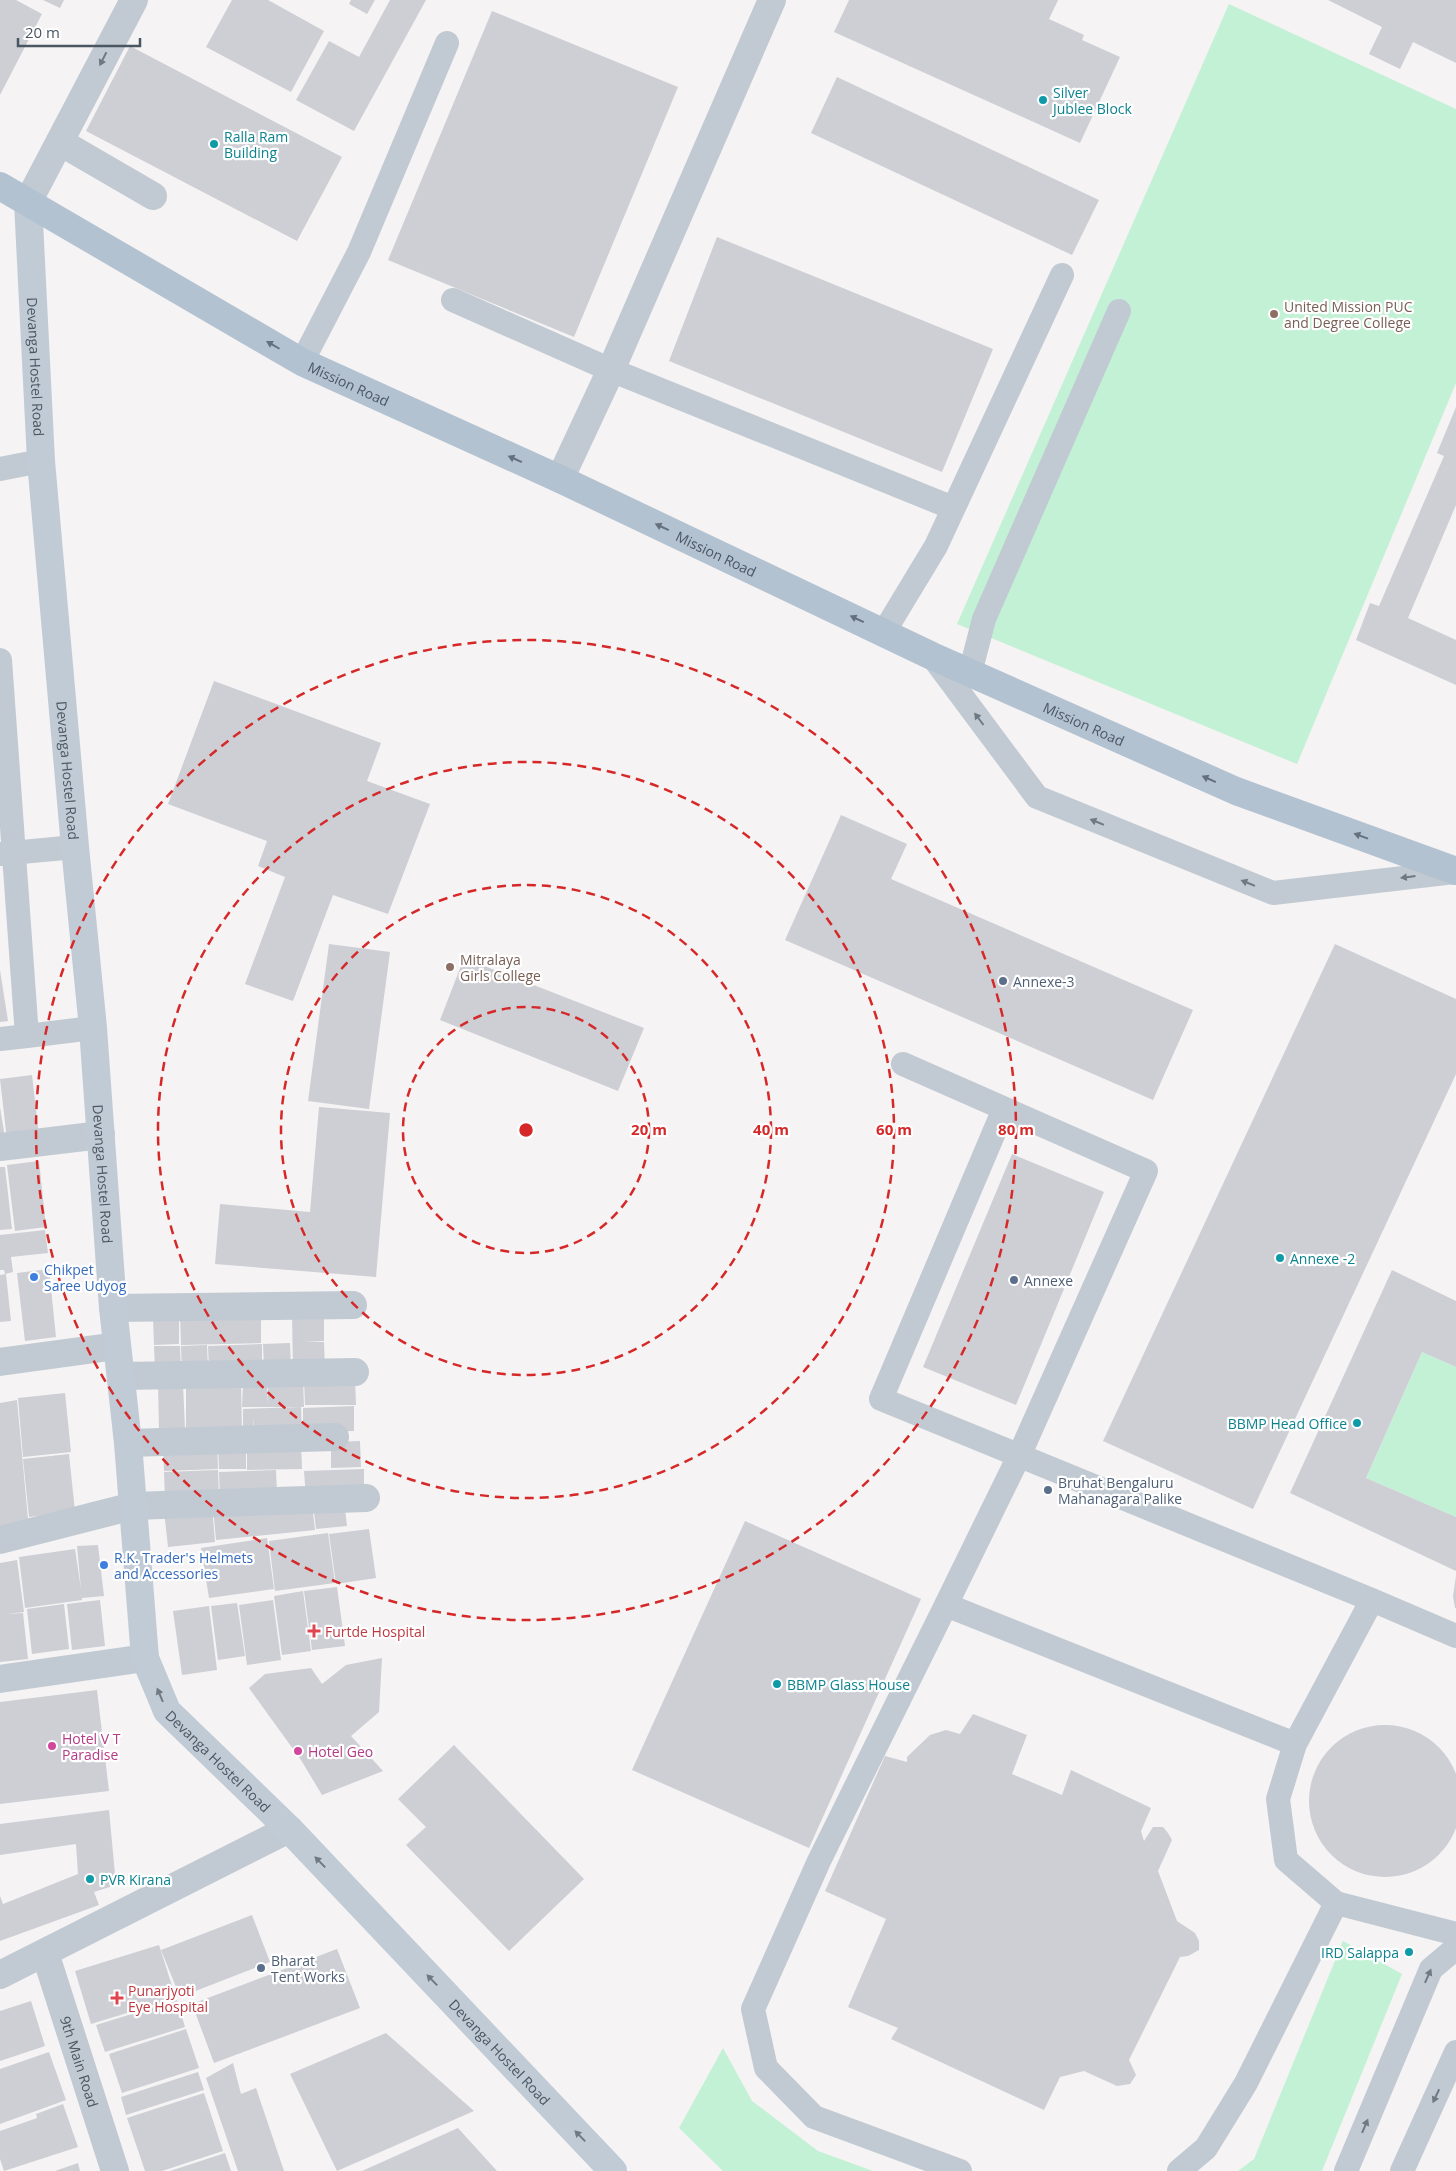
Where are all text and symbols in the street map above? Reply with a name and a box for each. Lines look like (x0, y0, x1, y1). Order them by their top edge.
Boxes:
scale bar (18, 15, 140, 47)
text: 20 m (25, 22, 60, 42)
one-way arrow (99, 52, 107, 66)
place label: Silver Jublee Block (1051, 83, 1133, 118)
marker: Silver Jublee Block (1037, 94, 1049, 106)
place label: Ralla Ram Building (224, 127, 288, 162)
marker: Ralla Ram Building (208, 138, 220, 150)
street label: Devanga Hostel Road (23, 297, 49, 437)
place label: United Mission PUC and Degree College (1284, 297, 1413, 332)
marker: United Mission PUC and Degree College (1268, 308, 1280, 320)
one-way arrow (267, 341, 280, 350)
street label: Mission Road (305, 357, 392, 410)
one-way arrow (508, 454, 522, 462)
one-way arrow (655, 523, 670, 532)
street label: Mission Road (673, 526, 760, 581)
one-way arrow (850, 615, 864, 623)
street label: Mission Road (1040, 697, 1128, 750)
street label: Devanga Hostel Road (53, 700, 84, 841)
one-way arrow (974, 712, 984, 726)
one-way arrow (1202, 774, 1216, 782)
one-way arrow (1089, 818, 1104, 826)
one-way arrow (1353, 832, 1368, 840)
one-way arrow (1399, 873, 1415, 881)
one-way arrow (1240, 879, 1255, 887)
place label: Mitralaya Girls College (460, 950, 541, 985)
marker: Mitralaya Girls College (444, 961, 456, 973)
place label: Annexe-3 (1013, 972, 1075, 991)
marker: Annexe-3 (997, 975, 1009, 987)
street label: Devanga Hostel Road (89, 1104, 118, 1244)
text: 20 m (631, 1119, 667, 1139)
text: 40 m (753, 1119, 789, 1139)
text: 60 m (876, 1119, 912, 1139)
text: 80 m (998, 1119, 1034, 1139)
centre of rings (517, 1121, 535, 1139)
place label: Annexe -2 (1290, 1249, 1355, 1268)
marker: Annexe -2 (1274, 1252, 1286, 1264)
place label: Chikpet Saree Udyog (44, 1260, 127, 1295)
marker: Chikpet Saree Udyog (28, 1271, 40, 1283)
place label: Annexe (1024, 1271, 1073, 1290)
marker: Annexe (1008, 1274, 1020, 1286)
place label: BBMP Head Office (1228, 1414, 1347, 1433)
marker: BBMP Head Office (1351, 1417, 1363, 1429)
place label: Bruhat Bengaluru Mahanagara Palike (1058, 1473, 1182, 1508)
marker: Bruhat Bengaluru Mahanagara Palike (1042, 1484, 1054, 1496)
place label: R.K. Trader's Helmets and Accessories (114, 1548, 253, 1583)
marker: R.K. Trader's Helmets and Accessories (98, 1559, 110, 1571)
place label: Furtde Hospital (325, 1622, 425, 1641)
marker: Furtde Hospital (307, 1624, 321, 1638)
place label: BBMP Glass House (787, 1675, 910, 1694)
marker: BBMP Glass House (771, 1678, 783, 1690)
one-way arrow (156, 1688, 164, 1702)
street label: Devanga Hostel Road (162, 1706, 275, 1816)
place label: Hotel V T Paradise (62, 1729, 121, 1764)
marker: Hotel V T Paradise (46, 1740, 58, 1752)
place label: Hotel Geo (308, 1742, 373, 1761)
marker: Hotel Geo (292, 1745, 304, 1757)
one-way arrow (314, 1856, 326, 1868)
place label: PVR Kirana (100, 1870, 171, 1889)
marker: PVR Kirana (84, 1873, 96, 1885)
place label: IRD Salappa (1321, 1943, 1399, 1962)
marker: IRD Salappa (1403, 1946, 1415, 1958)
place label: Bharat Tent Works (271, 1951, 345, 1986)
marker: Bharat Tent Works (255, 1962, 267, 1974)
one-way arrow (1424, 1969, 1432, 1983)
one-way arrow (426, 1974, 438, 1986)
place label: Punarjyoti Eye Hospital (128, 1981, 208, 2016)
marker: Punarjyoti Eye Hospital (110, 1991, 124, 2005)
street label: Devanga Hostel Road (445, 1995, 555, 2109)
street label: 9th Main Road (56, 2013, 103, 2110)
one-way arrow (1431, 2089, 1439, 2103)
one-way arrow (1361, 2118, 1369, 2133)
one-way arrow (574, 2130, 586, 2142)

